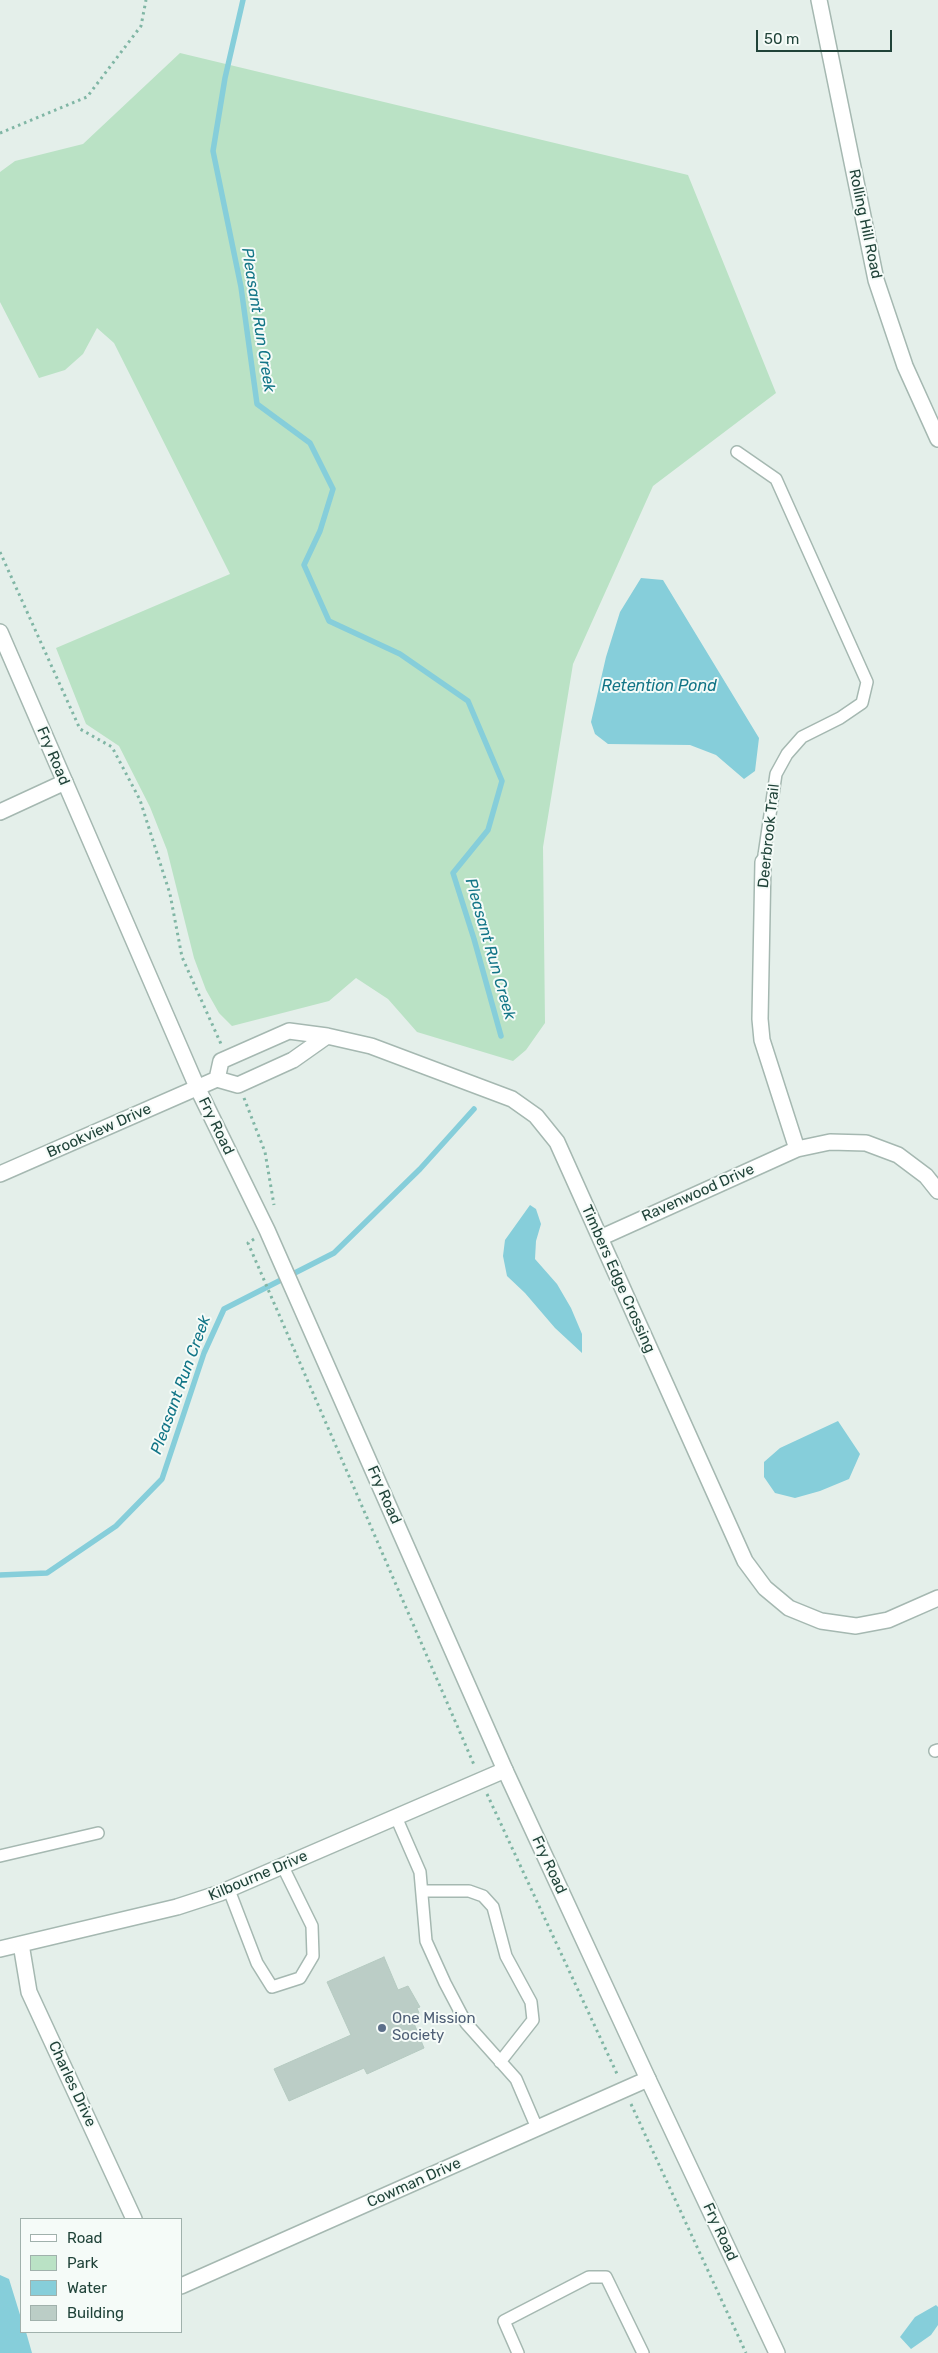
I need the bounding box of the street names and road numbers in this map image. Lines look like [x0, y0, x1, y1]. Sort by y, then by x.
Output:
street label: Rolling Hill Road [845, 167, 885, 281]
street label: Fry Road [33, 724, 73, 788]
street label: Deerbrook Trail [755, 783, 783, 889]
street label: Fry Road [194, 1094, 238, 1158]
street label: Brookview Drive [44, 1100, 154, 1162]
street label: Ravenwood Drive [639, 1160, 757, 1226]
street label: Timbers Edge Crossing [577, 1202, 659, 1356]
street label: Fry Road [363, 1463, 405, 1527]
street label: Fry Road [528, 1833, 570, 1897]
street label: Kilbourne Drive [206, 1847, 310, 1905]
street label: Charles Drive [44, 2038, 100, 2130]
street label: Cowman Drive [364, 2154, 464, 2212]
street label: Fry Road [699, 2200, 741, 2264]

